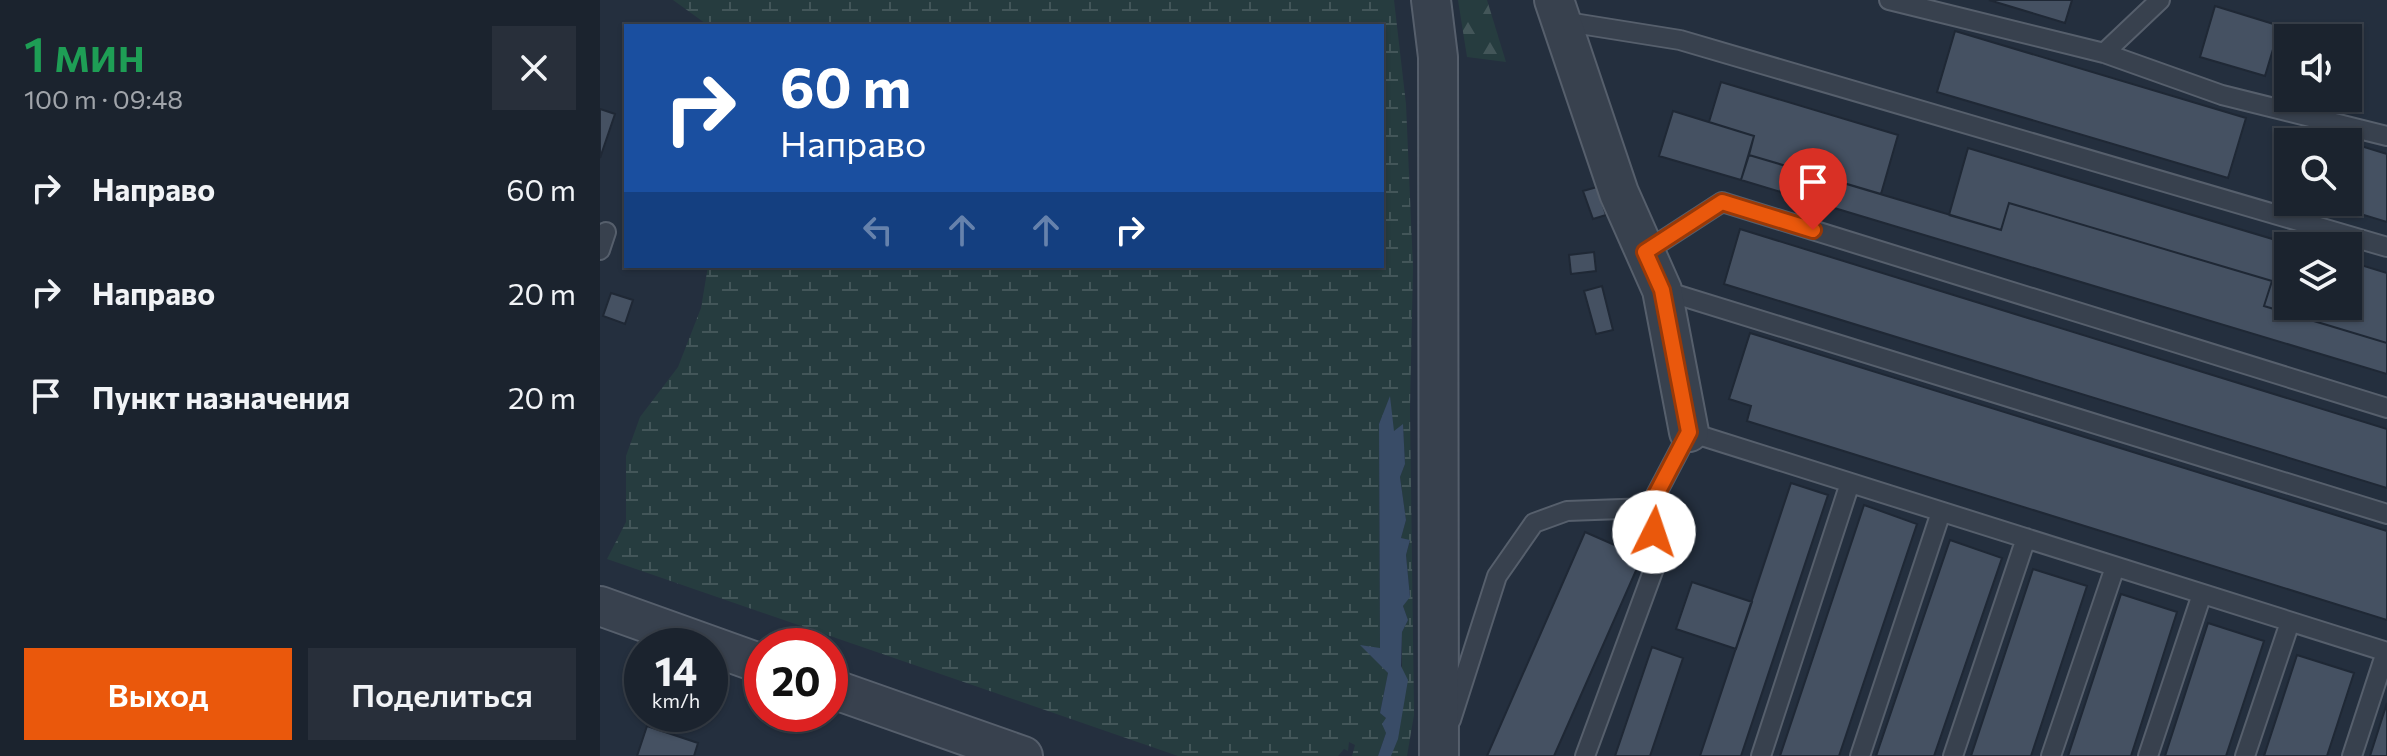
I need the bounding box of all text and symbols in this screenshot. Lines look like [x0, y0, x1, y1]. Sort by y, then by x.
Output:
text: 1 мин [24, 23, 145, 82]
map controls [2274, 24, 2362, 320]
button: sound [2274, 24, 2362, 112]
button: close [492, 26, 576, 110]
text: 60 m [780, 51, 911, 120]
icon: right [648, 56, 752, 160]
text: 100 m · 09:48 [24, 83, 183, 114]
text: Направо [780, 120, 926, 164]
button: search [2274, 128, 2362, 216]
pin [1779, 148, 1847, 230]
icon: arrive [1791, 160, 1835, 204]
icon: right [24, 166, 68, 210]
text: Направо [92, 170, 215, 207]
text: 60 m [506, 170, 576, 207]
icon: left [856, 208, 900, 252]
icon: ahead [940, 208, 984, 252]
icon: ahead [1024, 208, 1068, 252]
icon: right [1108, 208, 1152, 252]
button: layers [2274, 232, 2362, 320]
icon: right [24, 270, 68, 314]
text: Направо [92, 274, 215, 311]
text: 20 m [508, 274, 576, 311]
icon: arrive [24, 374, 68, 418]
text: Пункт назначения [92, 378, 350, 415]
text: 20 m [508, 378, 576, 415]
position arrow [1612, 490, 1696, 574]
speed limit sign: 20 [744, 628, 848, 732]
text: 14 [655, 645, 697, 694]
button: Выход [24, 648, 292, 740]
button: Поделиться [308, 648, 576, 740]
text: km/h [652, 688, 700, 712]

